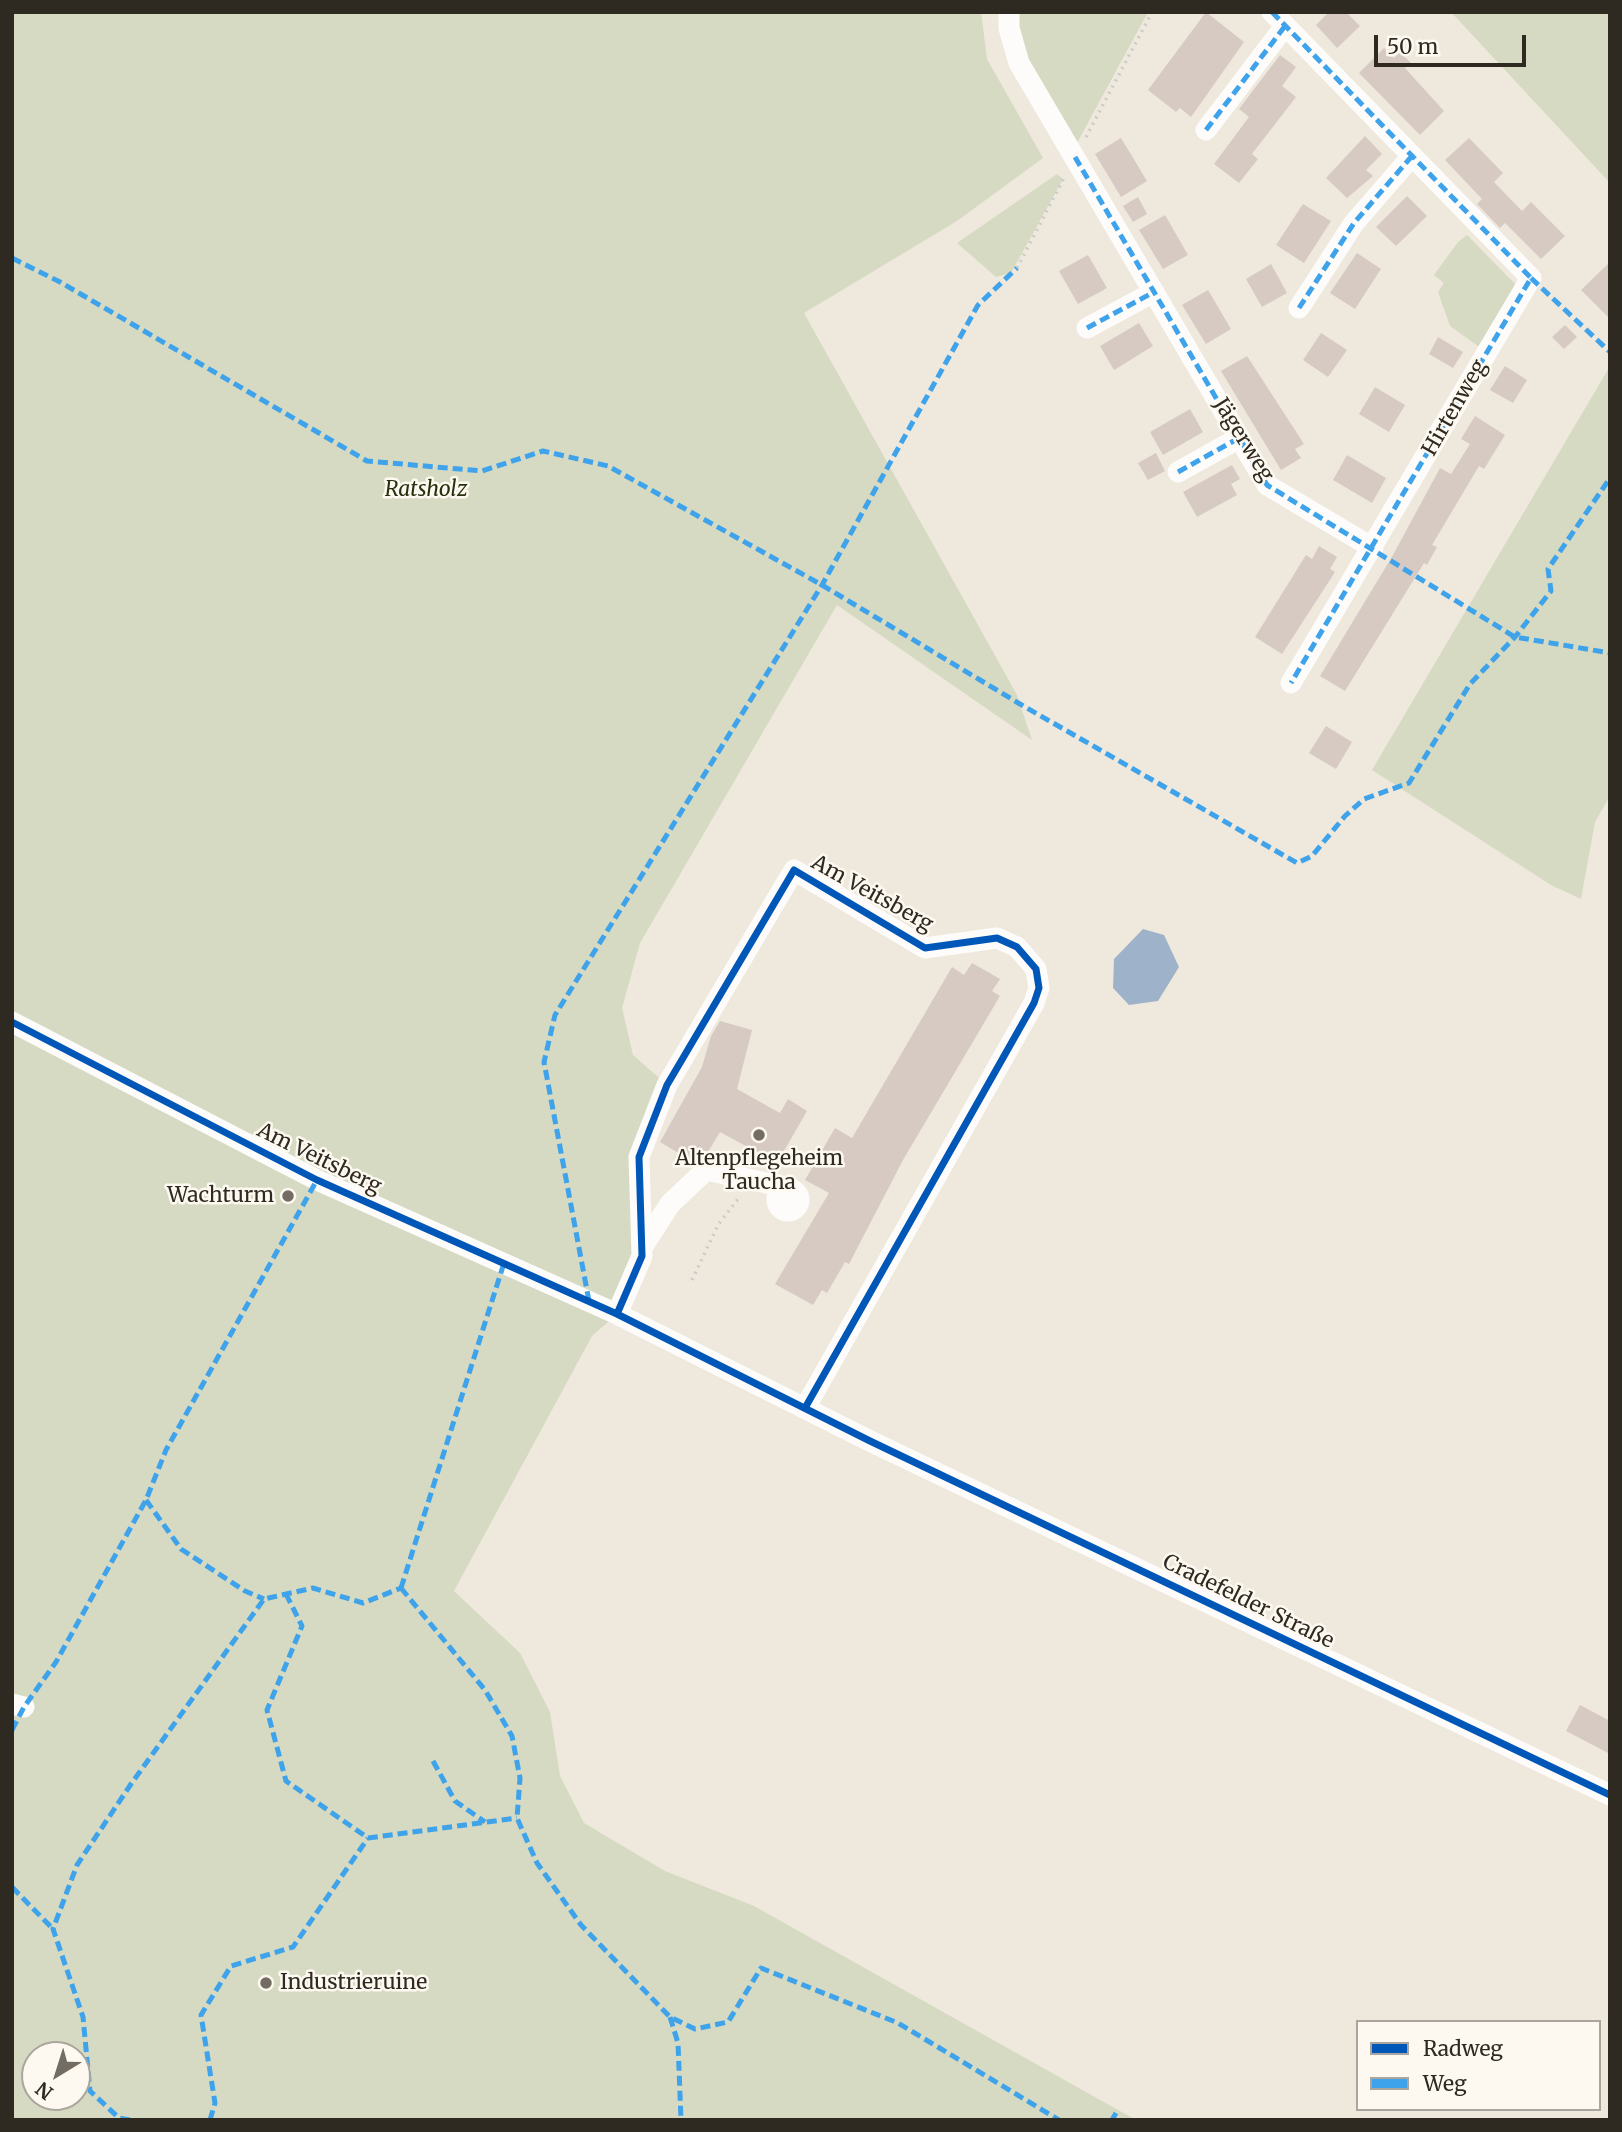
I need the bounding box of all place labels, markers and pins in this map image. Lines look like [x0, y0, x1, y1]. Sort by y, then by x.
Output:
marker: Altenpflegeheim Taucha [751, 1127, 767, 1143]
place label: Altenpflegeheim Taucha [675, 1146, 843, 1196]
place label: Wachturm [167, 1183, 274, 1209]
marker: Wachturm [280, 1188, 296, 1204]
place label: Industrieruine [280, 1970, 427, 1996]
marker: Industrieruine [258, 1975, 274, 1991]

